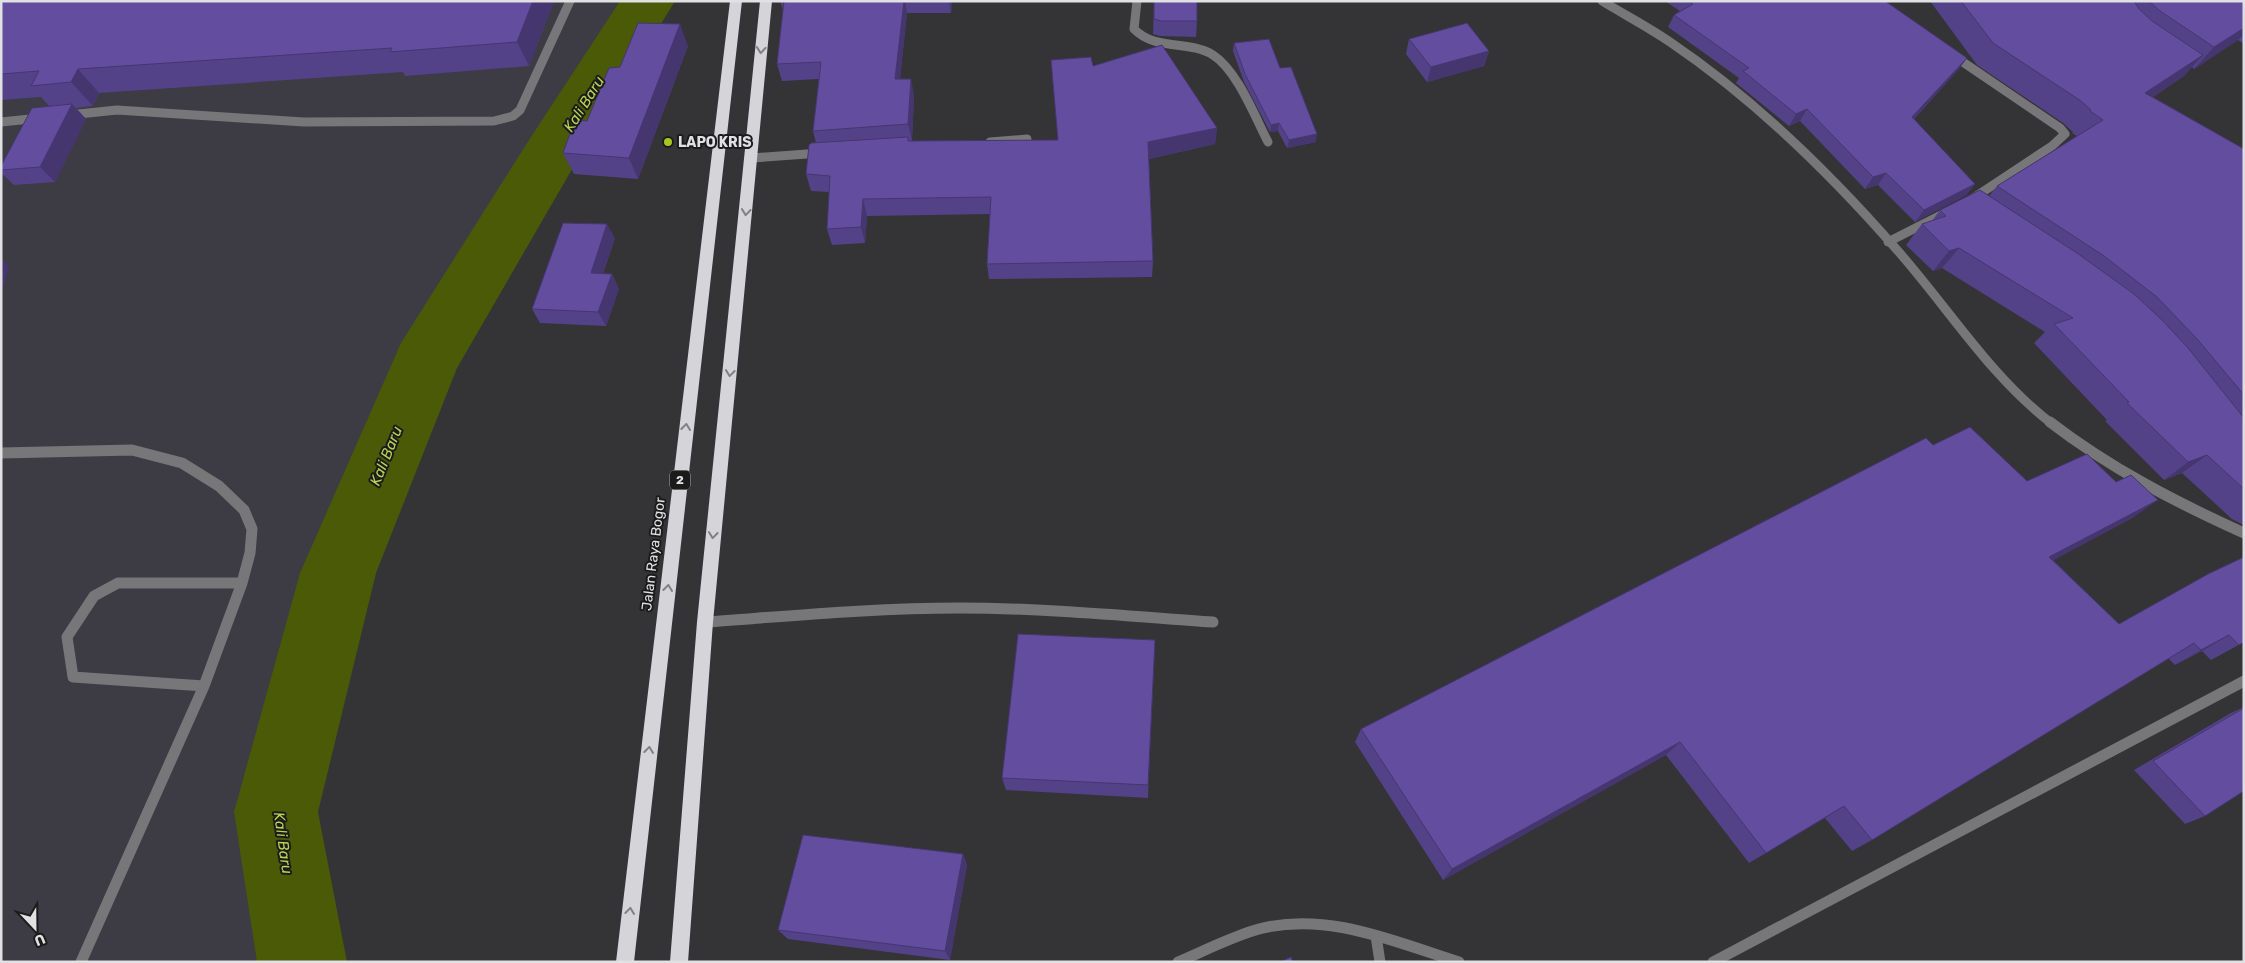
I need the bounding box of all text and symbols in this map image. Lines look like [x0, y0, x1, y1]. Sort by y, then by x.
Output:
one-way arrow [756, 46, 767, 54]
water label: Kali Baru [560, 73, 608, 135]
place label: LAPO KRIS [678, 134, 752, 151]
marker: LAPO KRIS [662, 136, 674, 148]
one-way arrow [741, 208, 752, 216]
one-way arrow [725, 370, 736, 378]
one-way arrow [680, 423, 691, 431]
water label: Kali Baru [366, 424, 406, 488]
road number: 2 [670, 470, 690, 490]
street label: Jalan Raya Bogor [638, 496, 669, 612]
one-way arrow [708, 531, 719, 539]
one-way arrow [662, 584, 673, 592]
one-way arrow [643, 745, 654, 753]
water label: Kali Baru [270, 811, 296, 875]
north arrow [10, 903, 60, 953]
one-way arrow [624, 907, 635, 915]
text: U [32, 930, 48, 949]

